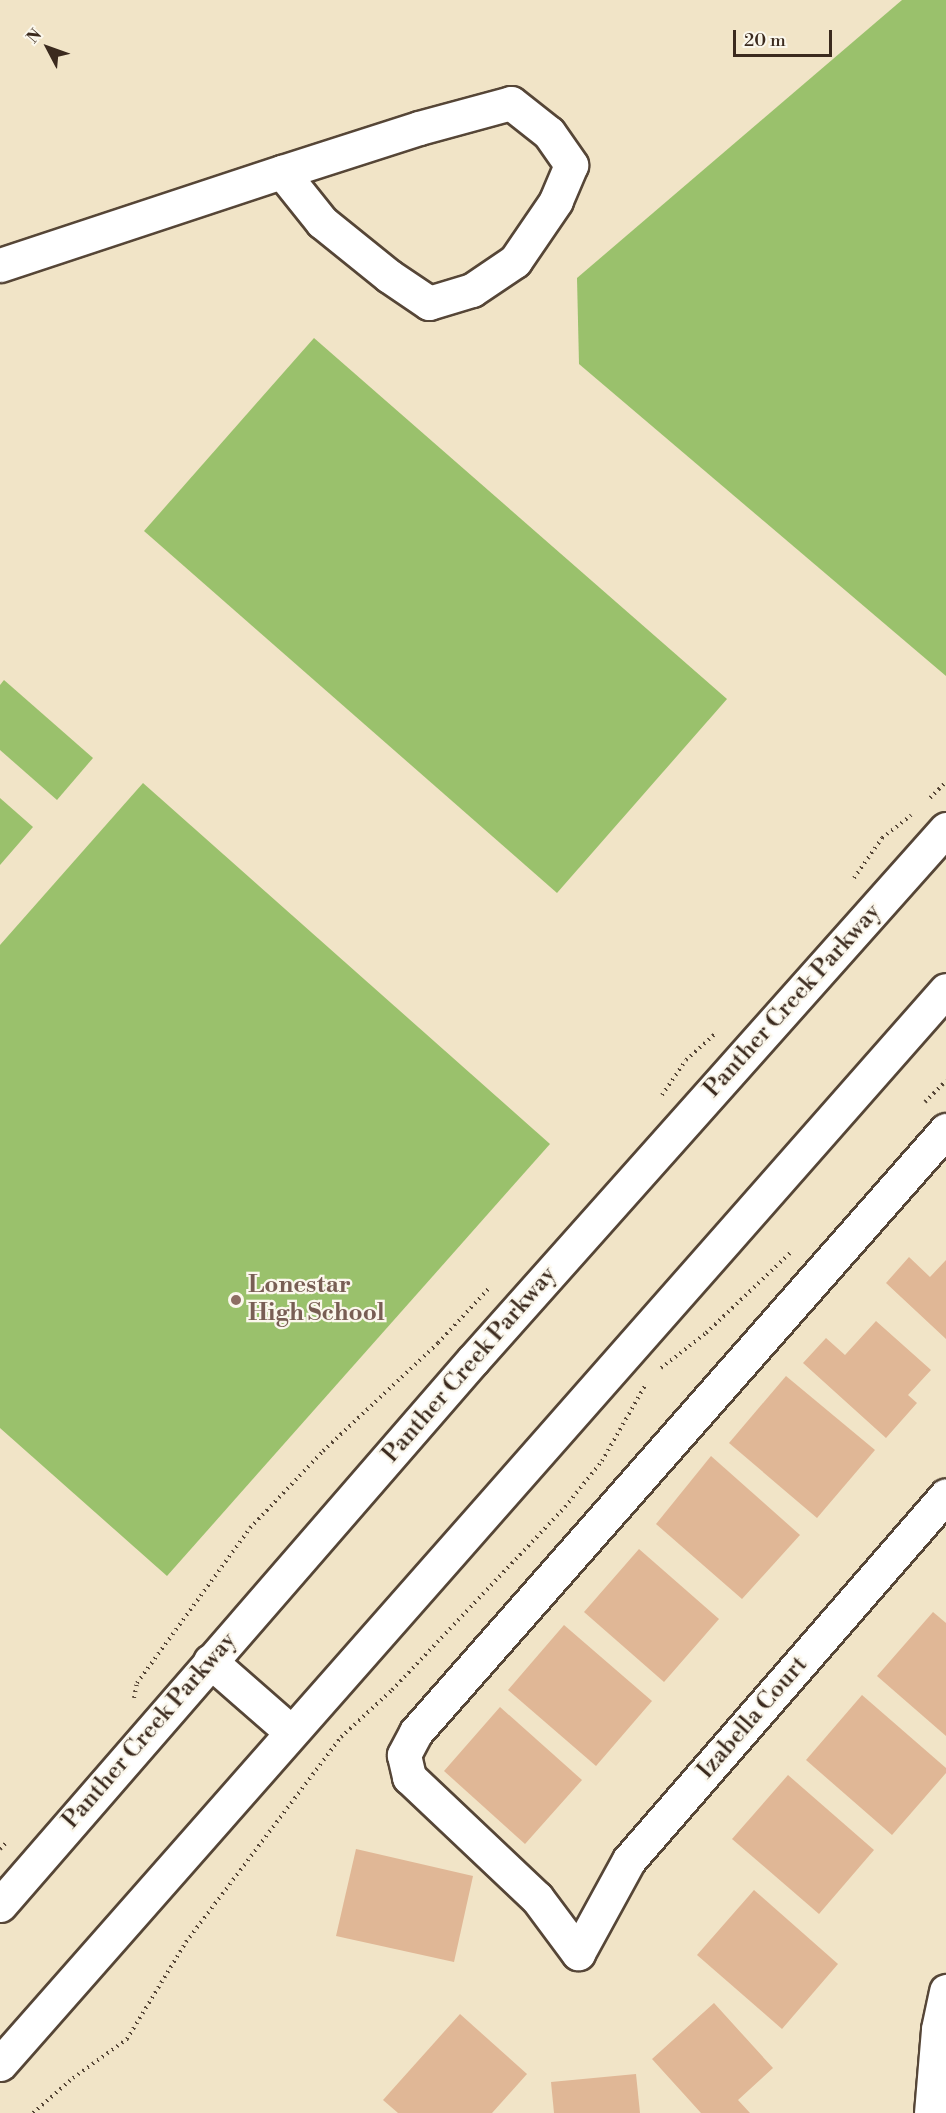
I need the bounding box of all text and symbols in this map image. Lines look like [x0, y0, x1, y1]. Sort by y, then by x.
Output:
north arrow [18, 18, 78, 78]
scale bar [736, 18, 835, 56]
text: N [23, 25, 46, 48]
text: 20 m [744, 29, 786, 52]
street label: Panther Creek Parkway [698, 898, 888, 1104]
street label: Panther Creek Parkway [377, 1261, 563, 1469]
place label: Lonestar High School [248, 1272, 385, 1328]
marker: Lonestar High School [229, 1293, 243, 1307]
street label: Panther Creek Parkway [57, 1627, 243, 1835]
street label: Izabella Court [692, 1651, 814, 1785]

